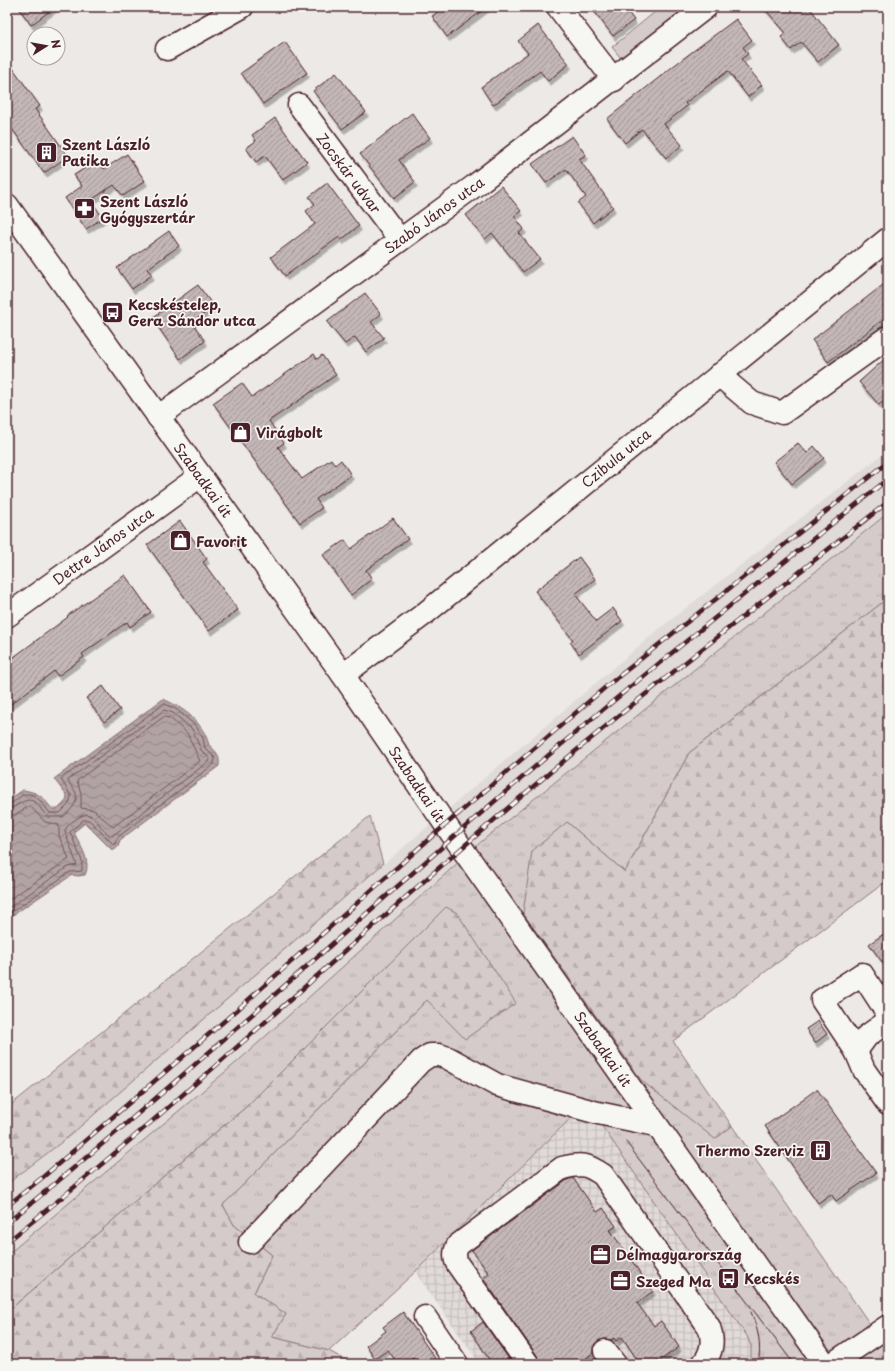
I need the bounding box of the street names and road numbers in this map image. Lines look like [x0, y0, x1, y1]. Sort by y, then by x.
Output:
street label: Zocskár udvar [312, 128, 387, 218]
street label: Szabó János utca [380, 171, 489, 258]
street label: Czibula utca [577, 423, 655, 493]
street label: Szabadkai út [169, 438, 238, 522]
street label: Dettre János utca [48, 502, 158, 590]
street label: Szabadkai út [384, 742, 451, 827]
street label: Szabadkai út [569, 1007, 637, 1091]

